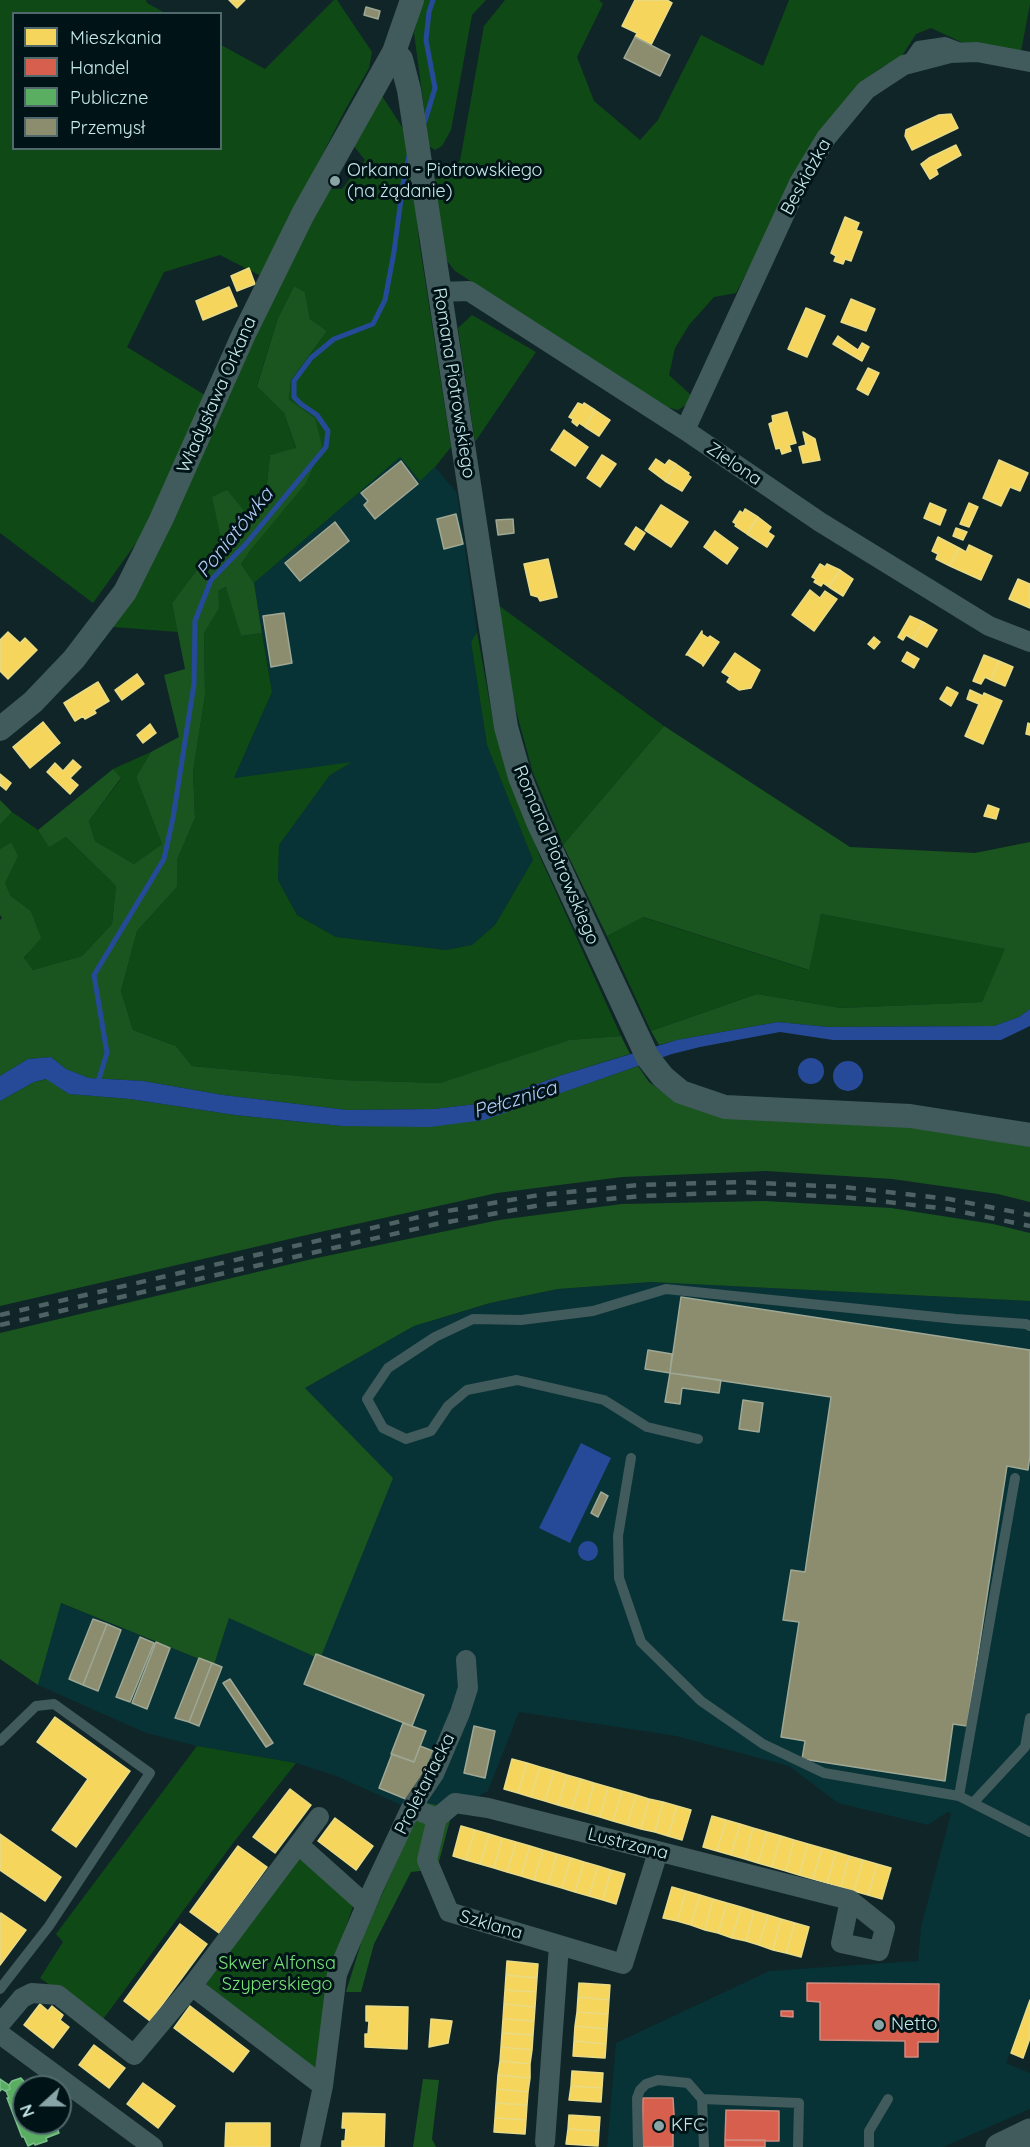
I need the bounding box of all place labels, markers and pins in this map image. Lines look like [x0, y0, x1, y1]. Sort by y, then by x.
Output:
place label: Orkana - Piotrowskiego (na żądanie) [347, 160, 542, 202]
marker: Orkana - Piotrowskiego (na żądanie) [328, 174, 342, 188]
place label: Netto [891, 2014, 937, 2036]
marker: Netto [872, 2018, 886, 2032]
place label: KFC [671, 2115, 705, 2137]
marker: KFC [652, 2119, 666, 2133]

